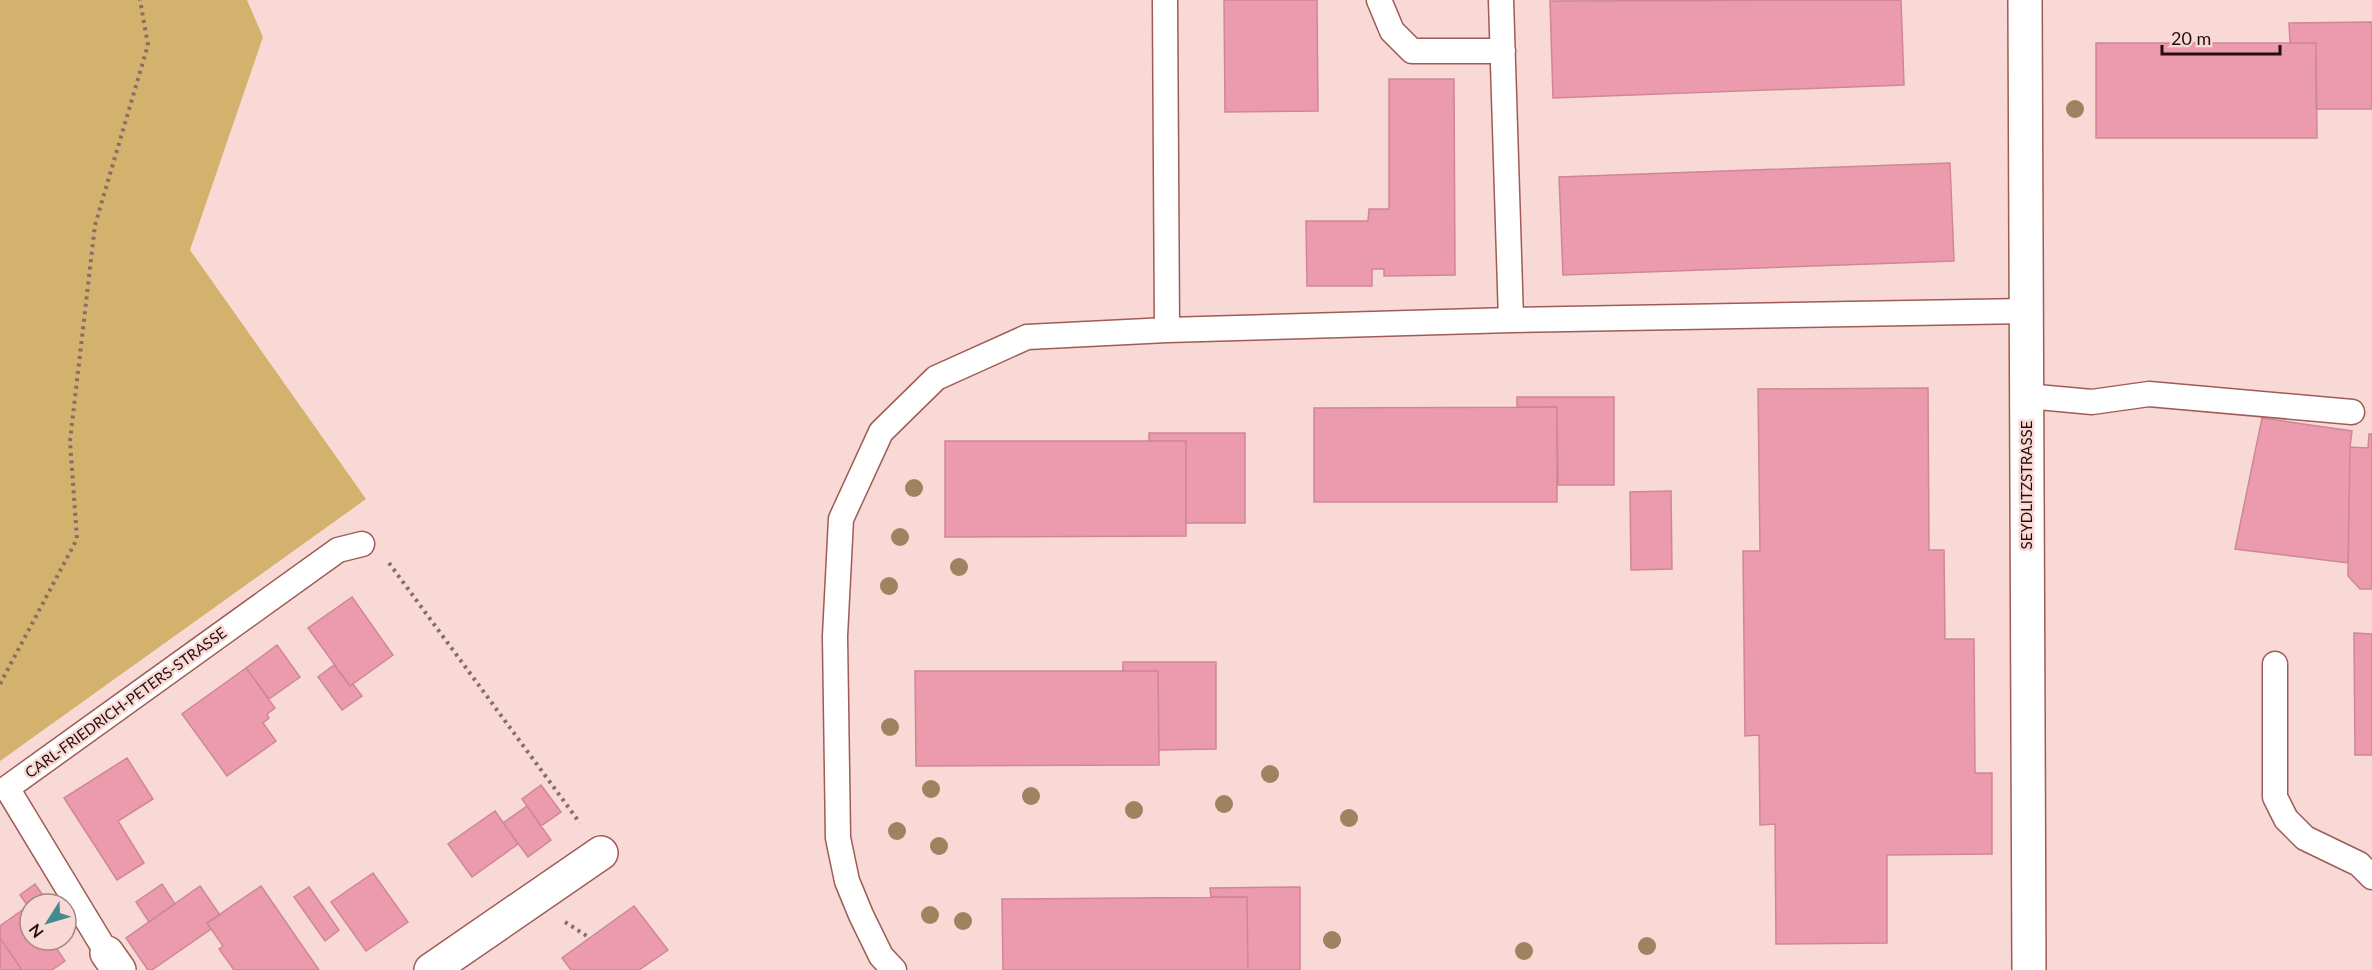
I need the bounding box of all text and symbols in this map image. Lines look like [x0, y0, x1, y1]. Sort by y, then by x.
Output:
scale bar [2162, 18, 2280, 56]
text: 20 m [2171, 27, 2211, 49]
street label: SEYDLITZSTRASSE [2017, 421, 2035, 549]
street label: CARL-FRIEDRICH-PETERS-STRASSE [21, 623, 230, 781]
north arrow [18, 892, 78, 952]
text: N [24, 921, 47, 942]

